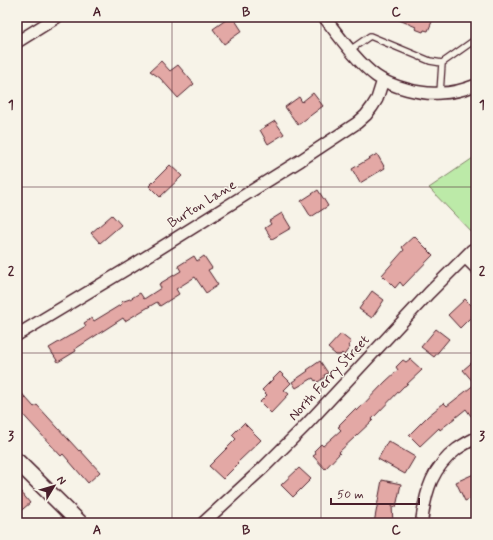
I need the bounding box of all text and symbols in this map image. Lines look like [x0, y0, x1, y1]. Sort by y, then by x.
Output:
text: A [93, 4, 101, 21]
text: B [242, 4, 251, 21]
text: C [391, 4, 401, 21]
text: 1 [8, 97, 14, 114]
text: 1 [479, 97, 485, 114]
street label: Burton Lane [164, 176, 240, 232]
text: 2 [8, 263, 15, 280]
text: 2 [479, 263, 486, 280]
street label: North Ferry Street [285, 331, 373, 425]
text: 3 [8, 428, 14, 445]
text: 3 [479, 428, 485, 445]
north arrow [34, 466, 74, 506]
text: N [53, 473, 69, 488]
scale bar [331, 480, 419, 506]
text: 50 m [337, 487, 364, 503]
text: A [93, 522, 101, 539]
text: B [242, 522, 251, 539]
text: C [391, 522, 401, 539]

